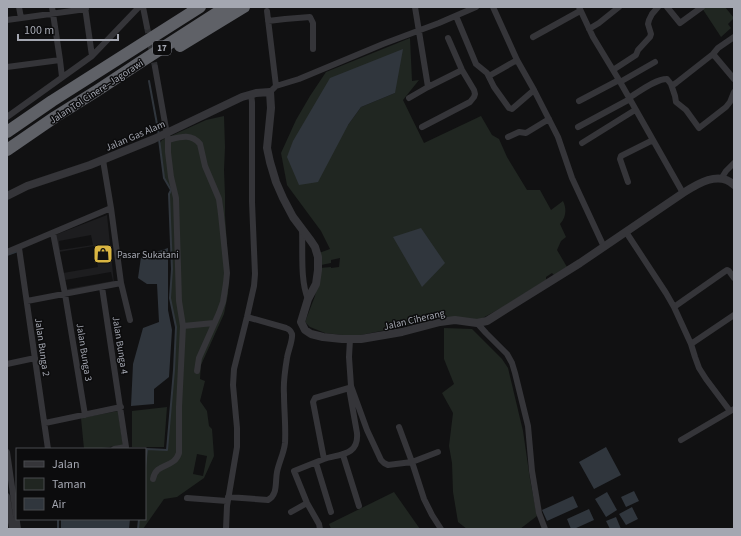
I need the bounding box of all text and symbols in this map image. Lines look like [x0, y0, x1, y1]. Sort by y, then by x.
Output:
scale bar [18, 16, 118, 42]
text: 100 m [24, 22, 54, 39]
road number: 17 [153, 41, 171, 55]
street label: Jalan Tol Cinere–Jagorawi [47, 56, 146, 127]
street label: Jalan Gas Alam [103, 117, 167, 155]
shop icon: Pasar Sukatani [92, 243, 114, 265]
place label: Pasar Sukatani [117, 248, 179, 262]
street label: Jalan Ciherang [382, 306, 446, 334]
street label: Jalan Bunga 4 [109, 315, 132, 375]
street label: Jalan Bunga 2 [31, 317, 53, 377]
street label: Jalan Bunga 3 [73, 322, 96, 382]
legend [16, 448, 146, 520]
text: Jalan [52, 456, 79, 473]
text: Taman [52, 476, 86, 493]
text: Air [52, 496, 66, 513]

